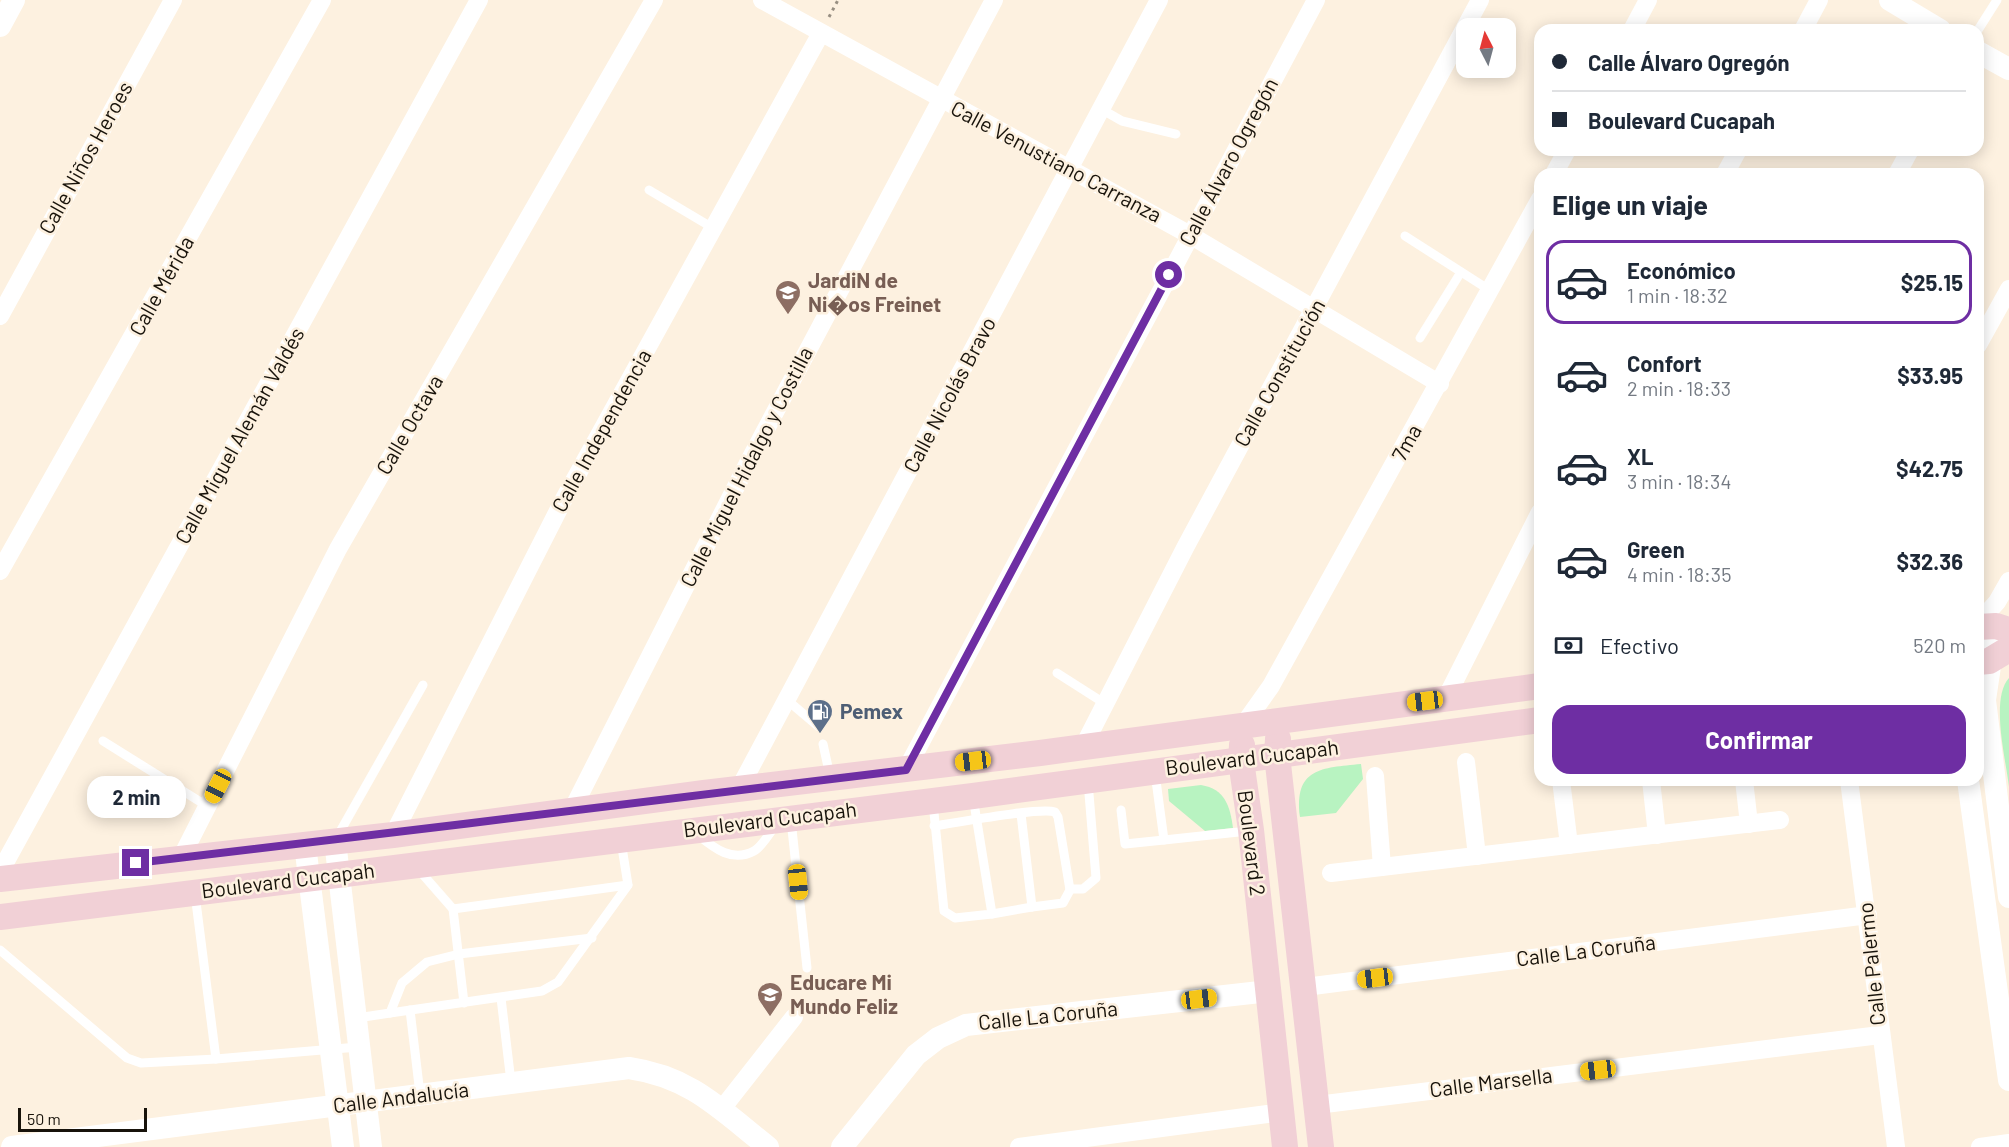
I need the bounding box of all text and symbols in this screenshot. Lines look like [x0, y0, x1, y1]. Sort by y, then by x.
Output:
north arrow [1456, 18, 1516, 78]
map controls [1456, 18, 1516, 78]
text: Calle Álvaro Ogregón [1588, 49, 1790, 75]
street label: Calle Álvaro Ogregón [1173, 73, 1282, 249]
street label: Calle Niños Heroes [33, 77, 137, 238]
street label: Calle Venustiano Carranza [947, 95, 1166, 227]
text: Boulevard Cucapah [1588, 107, 1775, 133]
text: Elige un viaje [1552, 188, 1708, 220]
street label: Calle Mérida [123, 231, 198, 339]
icon: car [1555, 255, 1609, 309]
text: Económico [1627, 257, 1736, 283]
route start [1155, 261, 1182, 288]
place label: JardiN de Ni�os Freinet [808, 267, 941, 316]
text: $25.15 [1901, 269, 1963, 295]
school or university icon: JardiN de Ni�os Freinet [773, 278, 803, 316]
text: 1 min · 18:32 [1627, 283, 1728, 307]
street label: Calle Constitución [1228, 294, 1330, 450]
street label: Calle Nicolás Bravo [897, 312, 1000, 476]
street label: Calle Miguel Alemán Valdés [169, 323, 309, 548]
street label: Calle Miguel Hidalgo y Costilla [674, 342, 817, 590]
street label: Calle Independencia [546, 344, 656, 516]
icon: car [1555, 348, 1609, 402]
text: Confort [1627, 350, 1702, 376]
text: $33.95 [1897, 362, 1963, 388]
street label: Calle Octava [370, 370, 447, 479]
text: 2 min · 18:33 [1627, 376, 1731, 400]
street label: 7ma [1386, 420, 1426, 465]
icon: car [1555, 441, 1609, 495]
text: XL [1627, 443, 1653, 469]
text: $42.75 [1896, 455, 1963, 481]
text: 3 min · 18:34 [1627, 469, 1731, 493]
icon: car [1555, 534, 1609, 588]
text: Green [1627, 536, 1685, 562]
text: $32.36 [1897, 548, 1963, 574]
text: 4 min · 18:35 [1627, 562, 1731, 586]
icon: cash [1552, 629, 1585, 662]
text: Efectivo [1600, 632, 1679, 658]
text: 520 m [1913, 633, 1966, 657]
car [1406, 690, 1444, 712]
fuel station icon: Pemex [805, 697, 835, 735]
place label: Pemex [840, 698, 903, 723]
button: Confirmar [1552, 705, 1966, 774]
street label: Boulevard Cucapah [1164, 733, 1340, 780]
car [954, 750, 992, 772]
car [202, 766, 234, 806]
callout: 2 min [86, 776, 186, 818]
text: 2 min [113, 785, 160, 809]
street label: Boulevard 2 [1234, 788, 1271, 897]
street label: Boulevard Cucapah [682, 795, 858, 842]
route end [122, 849, 149, 876]
street label: Boulevard Cucapah [200, 856, 376, 903]
car [787, 863, 809, 901]
street label: Calle Palermo [1852, 901, 1889, 1027]
street label: Calle La Coruña [1515, 929, 1657, 970]
car [1356, 967, 1394, 989]
place label: Educare Mi Mundo Feliz [790, 969, 898, 1018]
school or university icon: Educare Mi Mundo Feliz [755, 980, 785, 1018]
car [1180, 988, 1218, 1010]
street label: Calle La Coruña [977, 995, 1119, 1034]
car [1579, 1059, 1617, 1081]
street label: Calle Marsella [1428, 1062, 1554, 1101]
street label: Calle Andalucía [331, 1076, 470, 1117]
scale bar [18, 1105, 147, 1132]
text: 50 m [27, 1109, 61, 1128]

